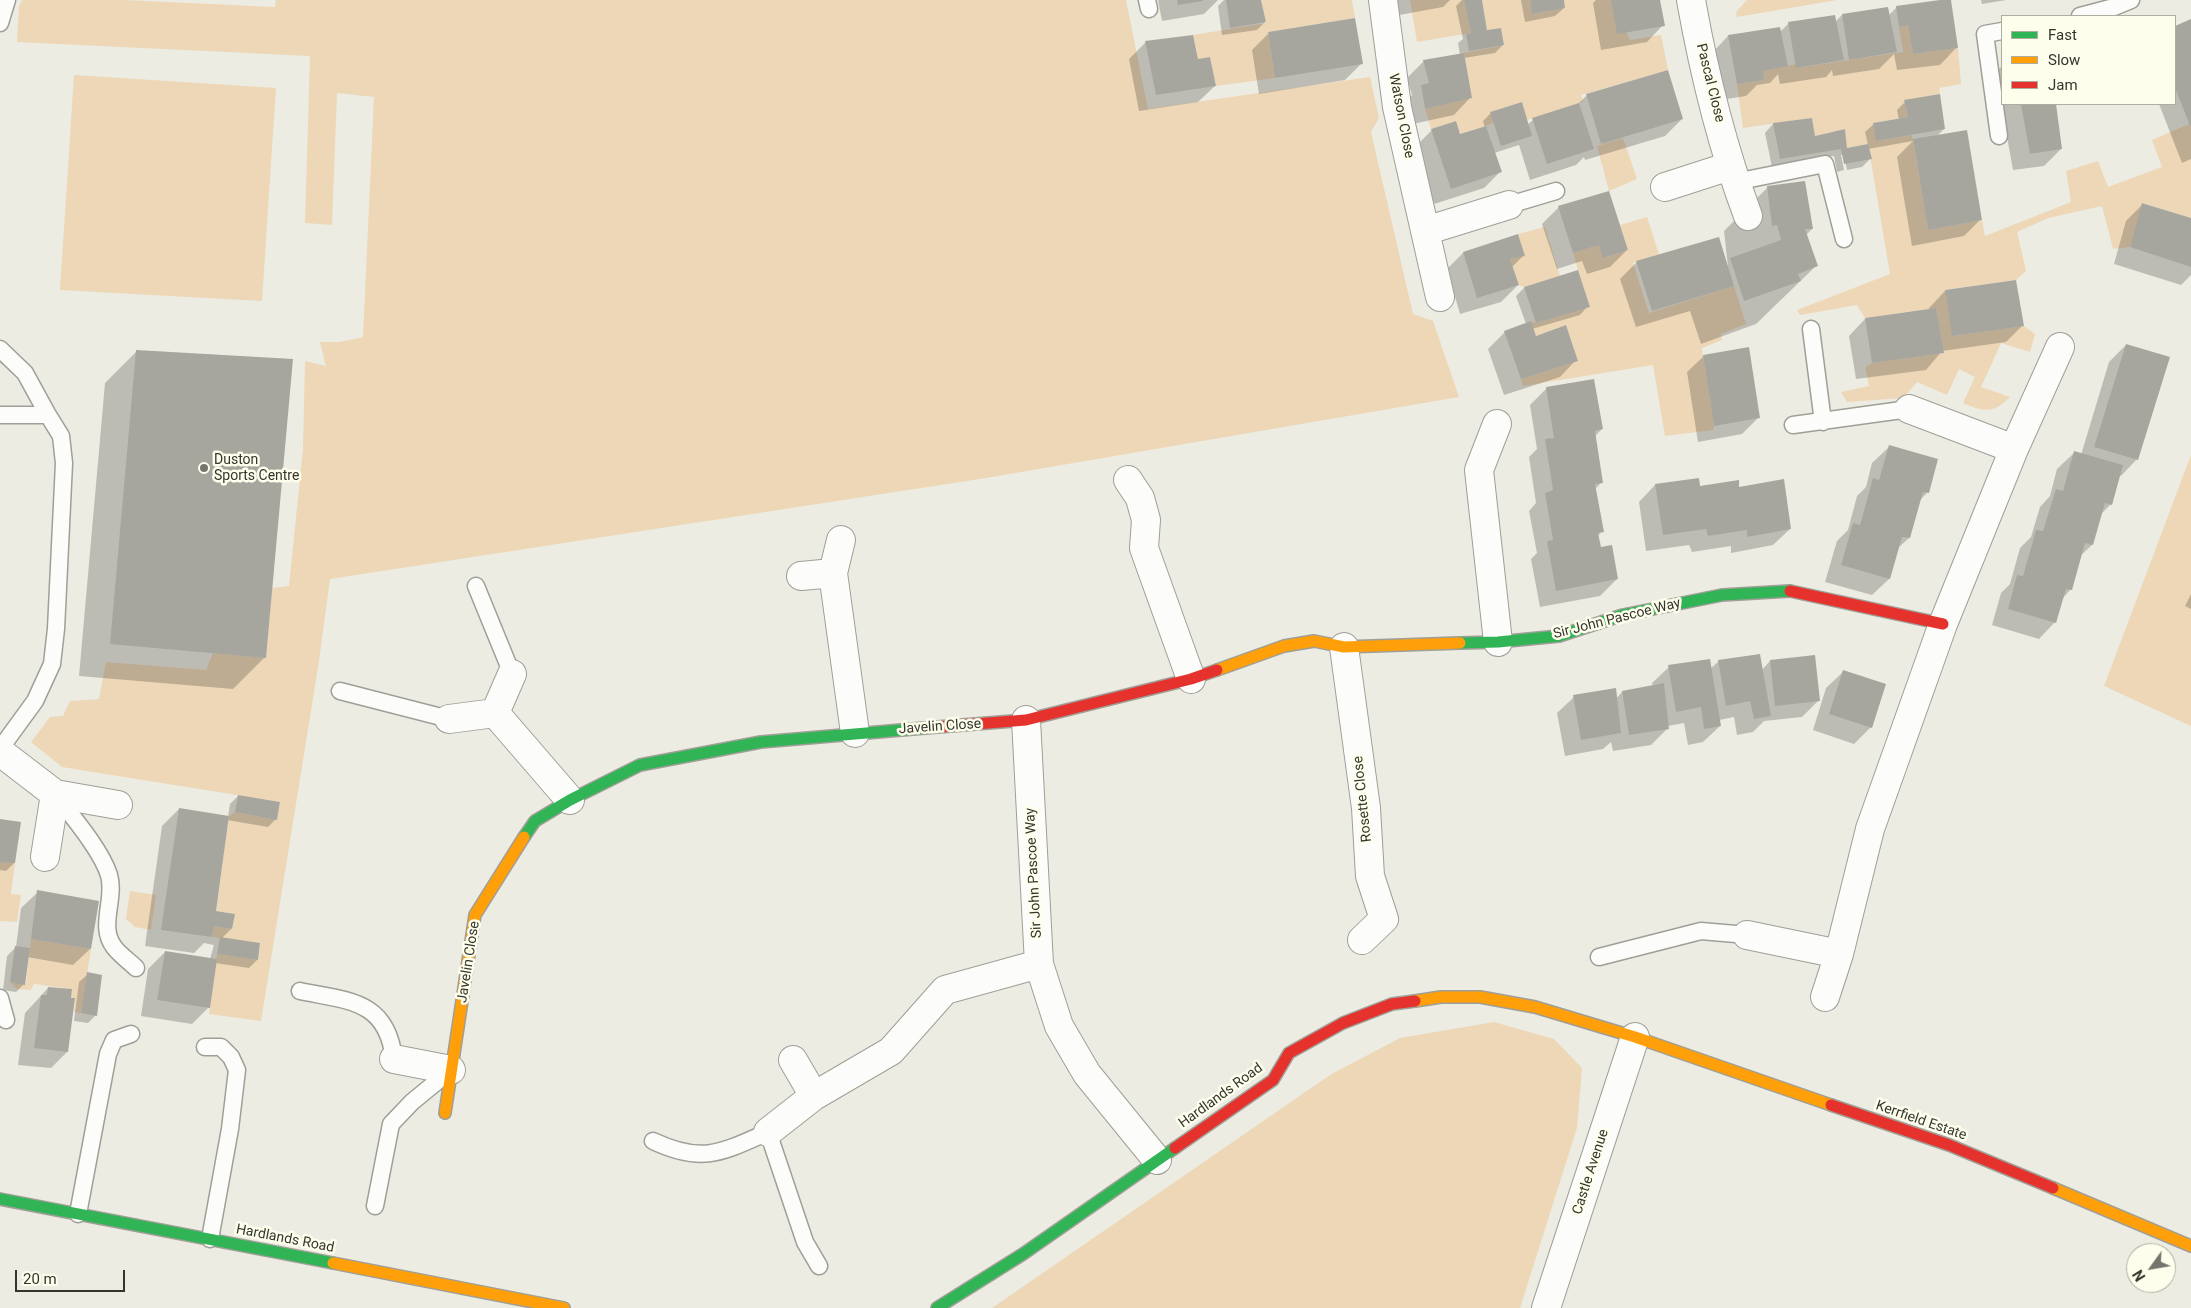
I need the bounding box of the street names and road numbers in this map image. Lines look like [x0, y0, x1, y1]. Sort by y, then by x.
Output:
street label: Pascal Close [1692, 42, 1728, 124]
street label: Watson Close [1385, 72, 1417, 160]
street label: Sir John Pascoe Way [1552, 595, 1682, 643]
street label: Javelin Close [898, 716, 982, 738]
street label: Rosette Close [1350, 755, 1376, 843]
street label: Sir John Pascoe Way [1022, 807, 1046, 939]
street label: Javelin Close [454, 920, 484, 1004]
street label: Hardlands Road [1176, 1060, 1266, 1132]
street label: Kerrfield Estate [1873, 1098, 1969, 1144]
street label: Castle Avenue [1569, 1127, 1613, 1217]
street label: Hardlands Road [235, 1221, 335, 1257]

